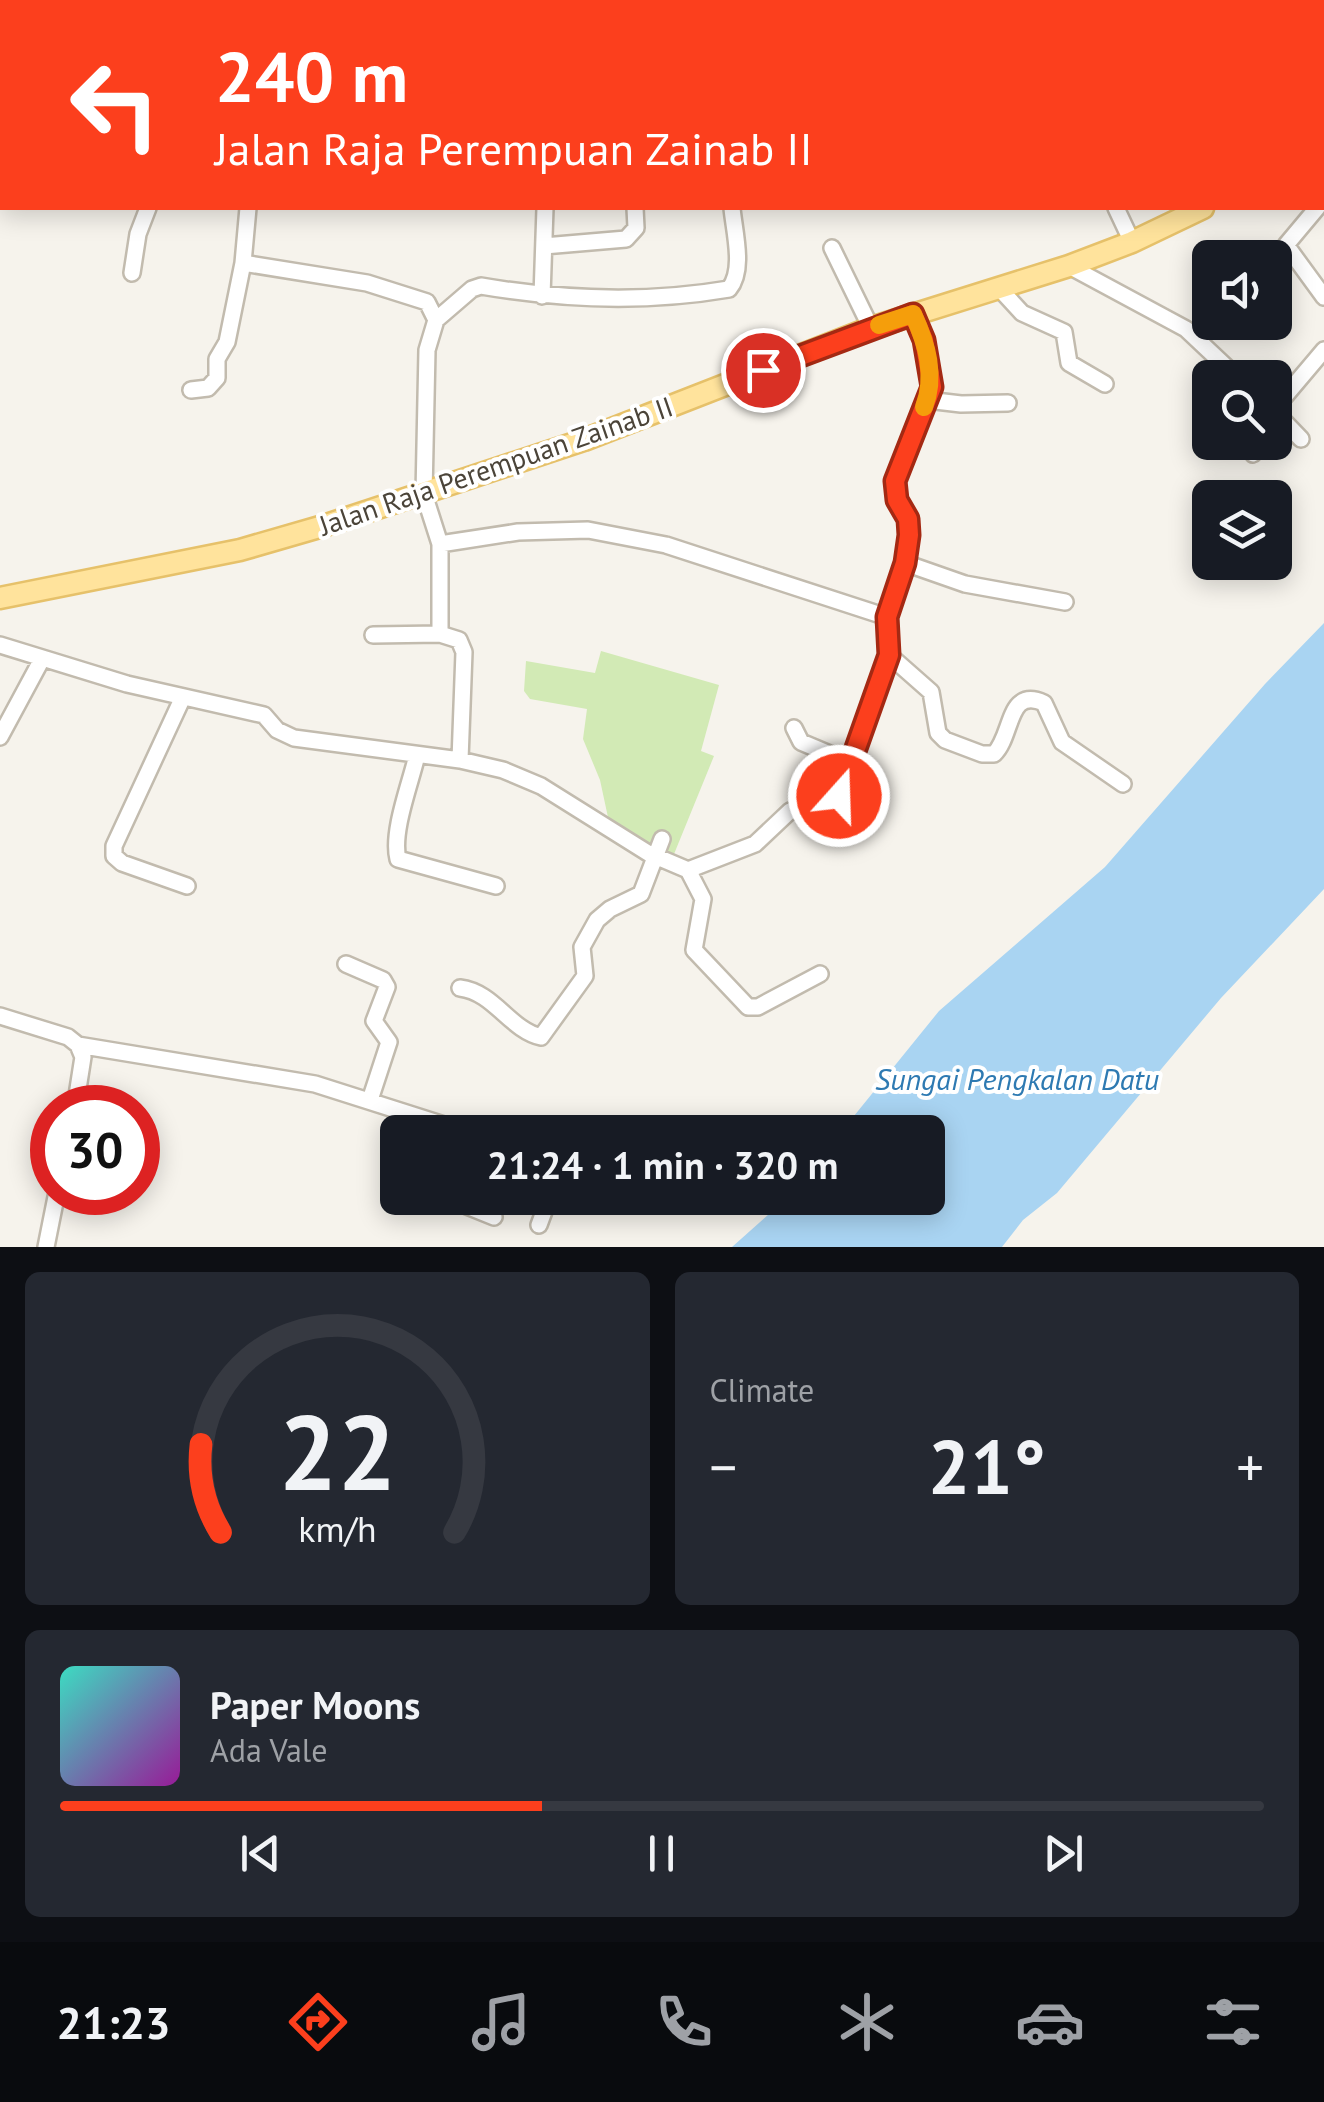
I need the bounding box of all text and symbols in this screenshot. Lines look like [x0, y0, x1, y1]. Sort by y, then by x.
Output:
text: 240 m [215, 31, 408, 121]
icon: left [50, 40, 180, 170]
text: Jalan Raja Perempuan Zainab II [215, 119, 813, 177]
map controls [1192, 240, 1292, 580]
button: sound [1192, 240, 1292, 340]
pin [721, 328, 806, 413]
icon: arrive [736, 343, 791, 398]
button: search [1192, 360, 1292, 460]
street label: Jalan Raja Perempuan Zainab II [313, 388, 678, 544]
button: layers [1192, 480, 1292, 580]
position arrow [787, 744, 891, 848]
water label: Sungai Pengkalan Datu [875, 1059, 1159, 1098]
speed limit sign: 30 [30, 1085, 160, 1215]
text: 21:24 · 1 min · 320 m [487, 1140, 838, 1189]
text: Climate [710, 1369, 814, 1411]
text: 22 [278, 1384, 396, 1519]
text: 21° [928, 1418, 1046, 1515]
text: − [710, 1431, 737, 1502]
text: + [1236, 1431, 1264, 1502]
text: km/h [298, 1506, 376, 1552]
text: Paper Moons [210, 1680, 420, 1729]
text: Ada Vale [210, 1729, 327, 1771]
icon: previous [233, 1826, 288, 1881]
icon: pause [634, 1826, 689, 1881]
icon: next [1036, 1826, 1091, 1881]
icon: directions [283, 1987, 353, 2057]
icon: music [466, 1987, 536, 2057]
icon: phone [649, 1987, 719, 2057]
icon: climate [832, 1987, 902, 2057]
icon: car [1015, 1987, 1085, 2057]
icon: filters [1198, 1987, 1268, 2057]
text: 21:23 [56, 1993, 171, 2051]

